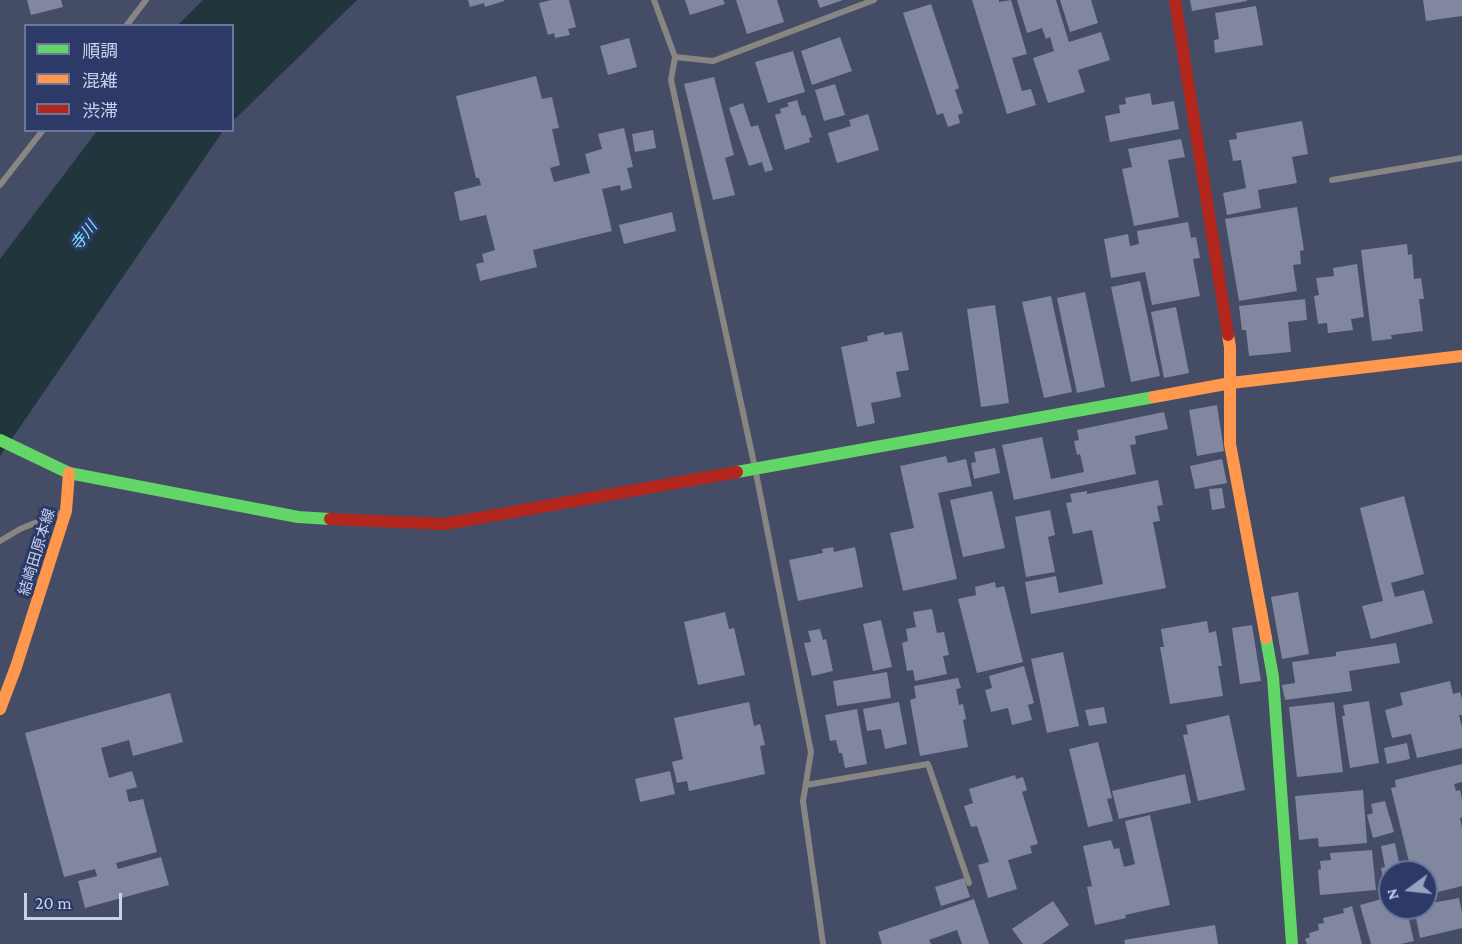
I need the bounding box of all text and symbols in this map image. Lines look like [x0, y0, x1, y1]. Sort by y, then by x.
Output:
legend [24, 24, 234, 132]
text: 順調 [82, 41, 118, 61]
text: 混雑 [82, 71, 118, 91]
text: 渋滞 [82, 101, 118, 121]
water label: 寺川 [67, 217, 101, 255]
street label: 結崎田原本線 [15, 506, 59, 598]
north arrow [1378, 860, 1438, 920]
scale bar [27, 881, 124, 919]
text: N [1382, 887, 1402, 902]
text: 20 m [35, 893, 72, 913]

